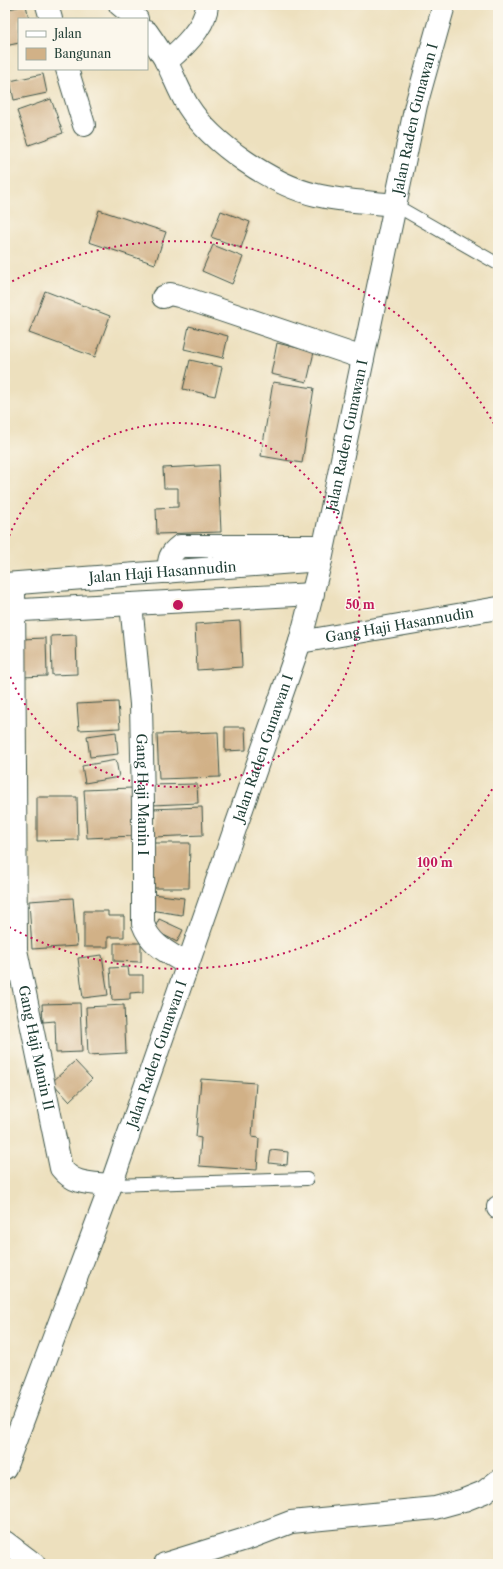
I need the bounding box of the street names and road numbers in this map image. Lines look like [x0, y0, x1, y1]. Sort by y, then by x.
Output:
street label: Jalan Raden Gunawan I [388, 41, 442, 198]
street label: Jalan Raden Gunawan I [322, 358, 372, 515]
street label: Jalan Haji Hasannudin [86, 557, 237, 587]
street label: Gang Haji Hasannudin [324, 603, 475, 646]
street label: Jalan Raden Gunawan I [229, 672, 297, 826]
street label: Gang Haji Manin I [133, 733, 152, 856]
street label: Jalan Raden Gunawan I [122, 978, 191, 1132]
street label: Gang Haji Manin II [15, 984, 58, 1112]

